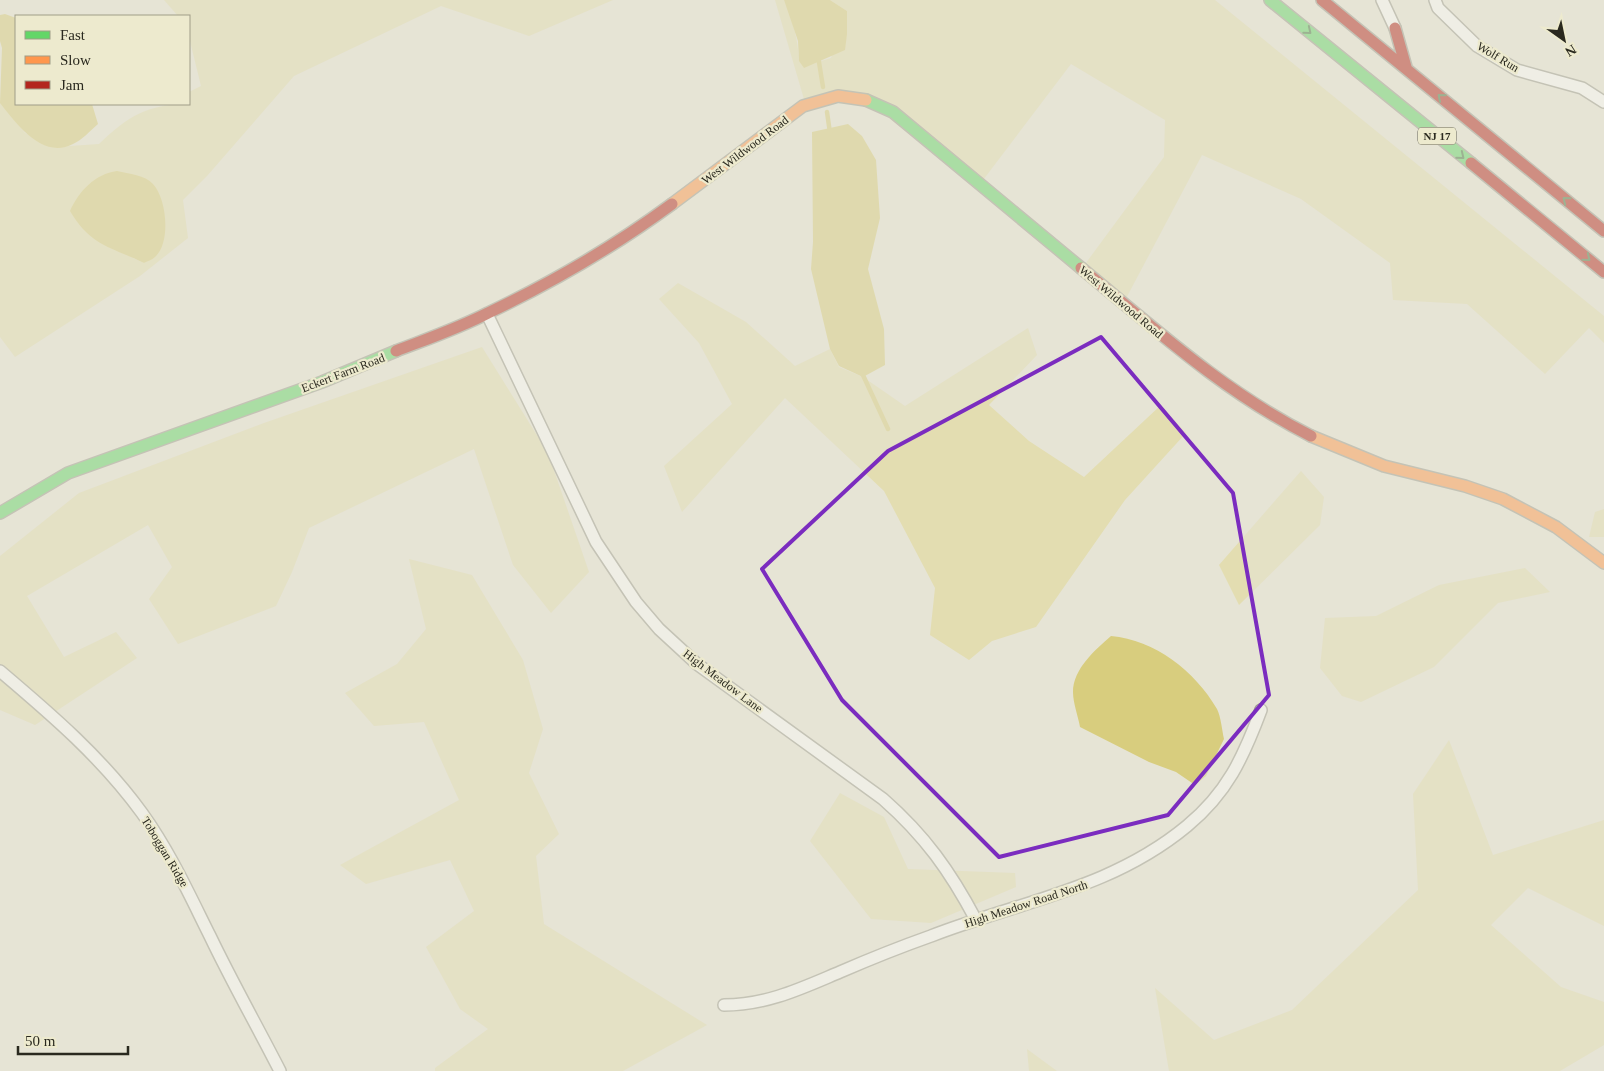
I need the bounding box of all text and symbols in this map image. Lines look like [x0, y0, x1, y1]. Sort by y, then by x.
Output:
legend [15, 15, 190, 105]
north arrow [1539, 15, 1589, 65]
one-way arrow [1302, 25, 1311, 33]
text: Fast [60, 27, 86, 43]
street label: Wolf Run [1474, 39, 1522, 75]
text: N [1562, 41, 1579, 60]
text: Slow [60, 52, 91, 68]
text: Jam [60, 77, 84, 93]
one-way arrow [1437, 93, 1446, 102]
street label: West Wildwood Road [699, 113, 791, 187]
road number: NJ 17 [1418, 128, 1456, 144]
one-way arrow [1455, 150, 1464, 158]
one-way arrow [1563, 197, 1572, 205]
one-way arrow [1581, 253, 1590, 261]
street label: West Wildwood Road [1076, 263, 1166, 341]
street label: Eckert Farm Road [299, 351, 387, 395]
street label: High Meadow Lane [680, 647, 766, 715]
street label: Toboggan Ridge [139, 814, 191, 890]
street label: High Meadow Road North [963, 878, 1089, 930]
scale bar [18, 1024, 128, 1056]
text: 50 m [25, 1033, 56, 1049]

